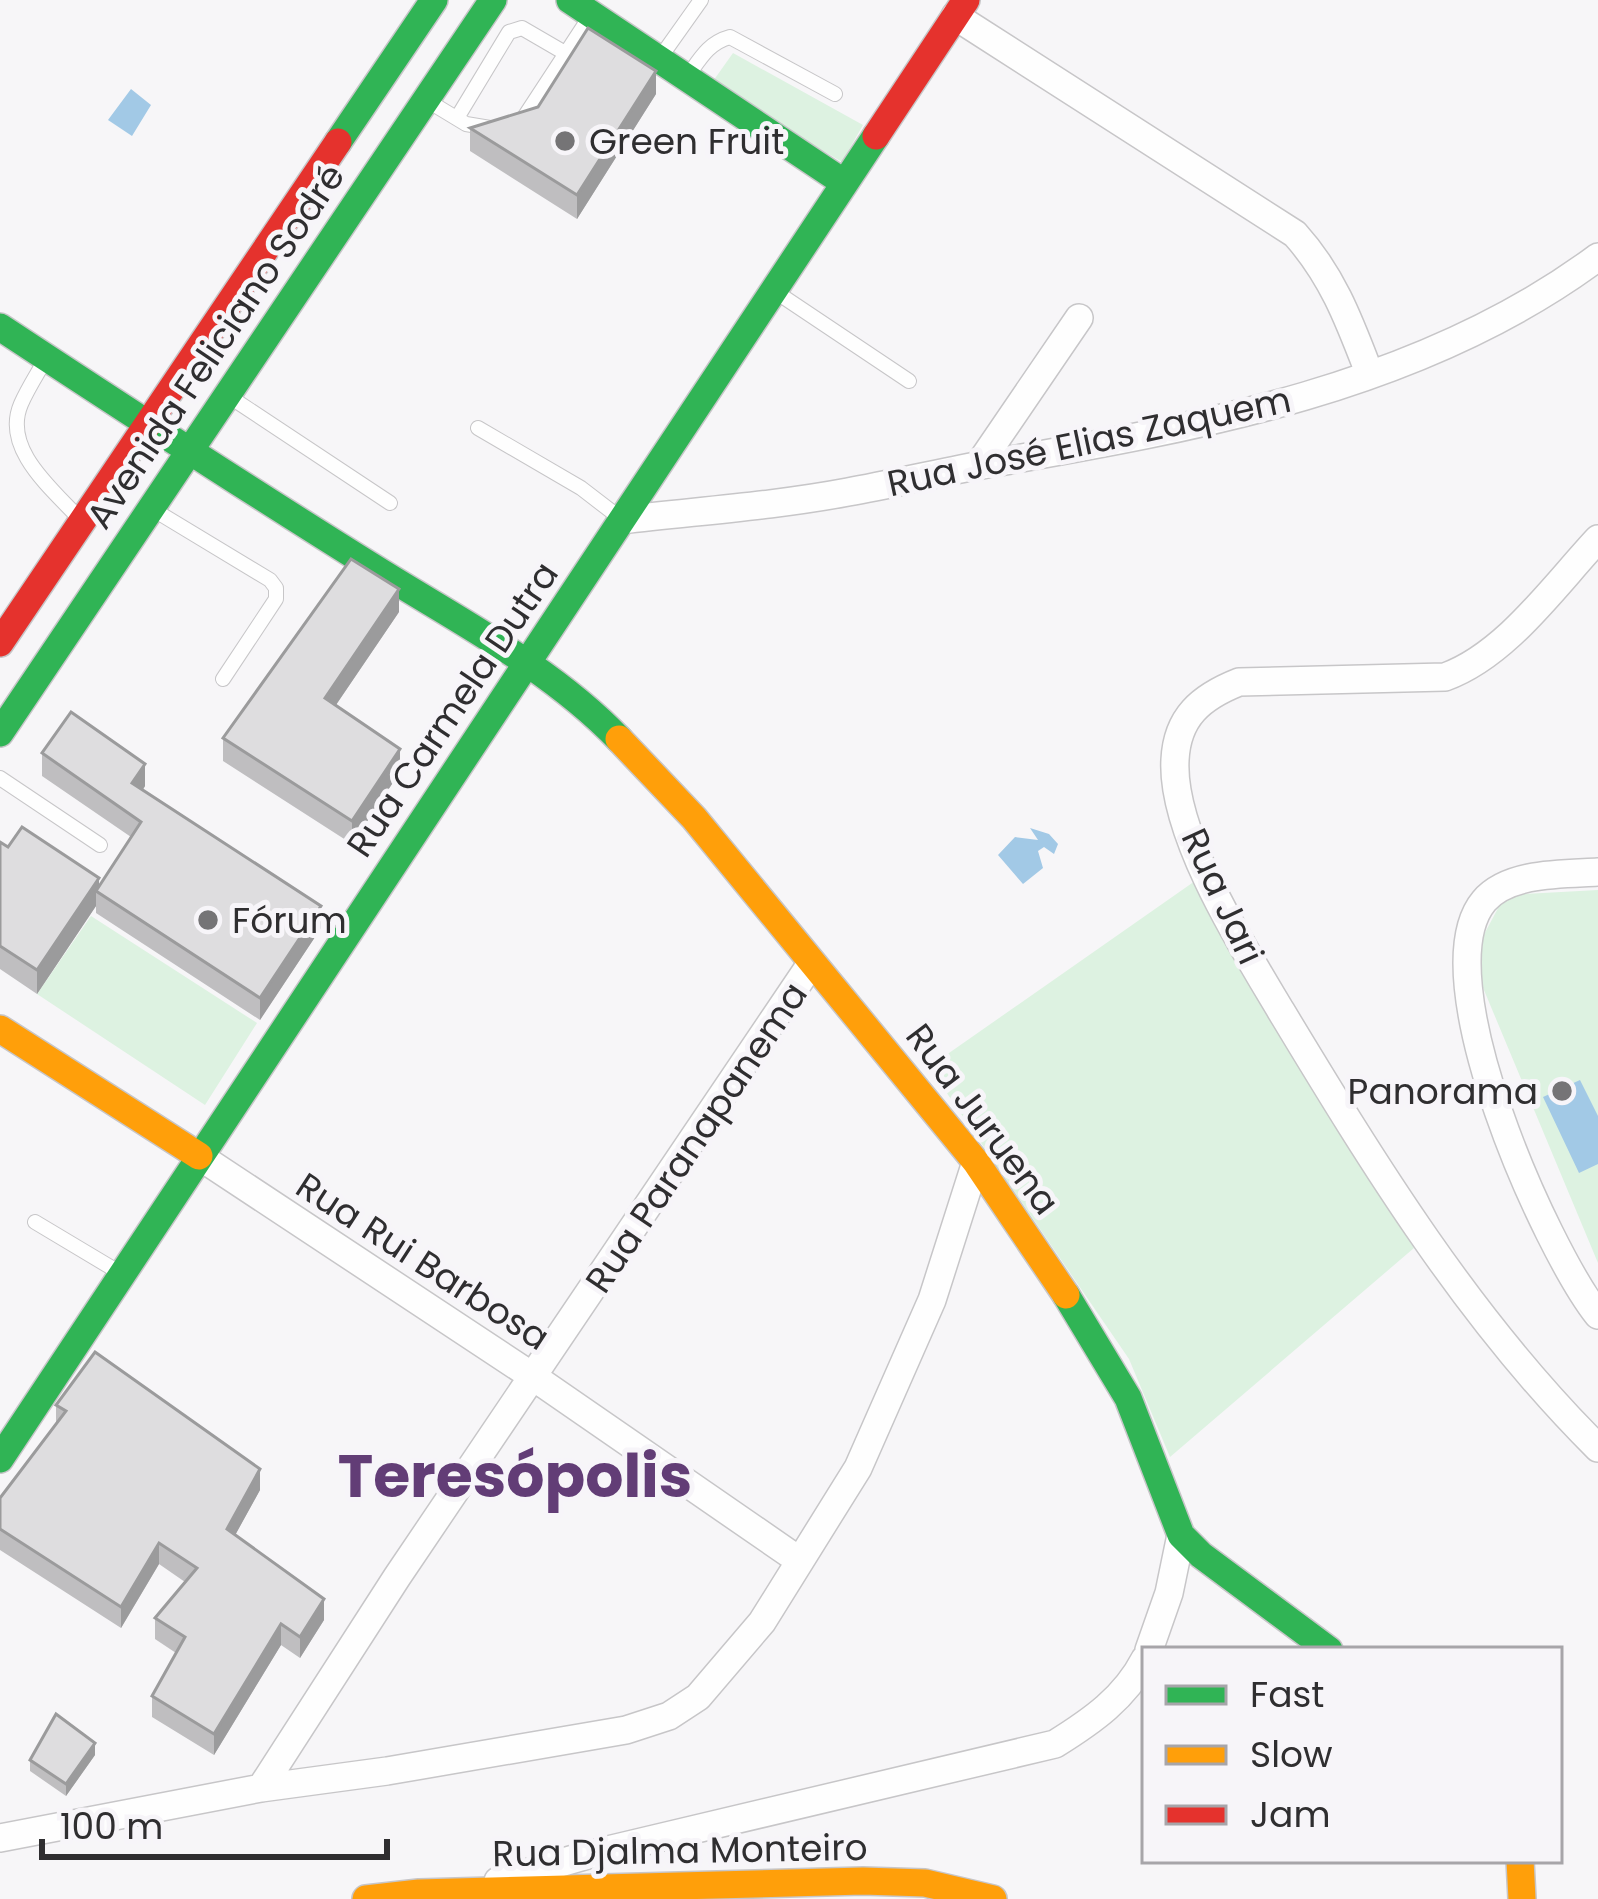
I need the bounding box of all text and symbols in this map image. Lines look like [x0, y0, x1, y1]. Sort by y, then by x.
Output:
place label: Green Fruit [589, 116, 784, 167]
marker: Green Fruit [552, 128, 578, 154]
street label: Avenida Feliciano Sodré [74, 154, 357, 539]
street label: Rua José Elias Zaquem [883, 374, 1296, 509]
street label: Rua Carmela Dutra [335, 552, 570, 867]
street label: Rua Jari [1169, 820, 1276, 973]
place label: Fórum [232, 895, 347, 946]
marker: Fórum [195, 907, 221, 933]
street label: Rua Paranapanema [573, 972, 820, 1303]
street label: Rua Juruena [894, 1013, 1071, 1225]
place label: Panorama [1348, 1066, 1538, 1117]
marker: Panorama [1549, 1078, 1575, 1104]
street label: Rua Rui Barbosa [286, 1160, 559, 1362]
district label: Teresópolis [338, 1434, 692, 1518]
legend [1142, 1647, 1562, 1863]
text: Fast [1250, 1669, 1324, 1720]
text: Slow [1250, 1729, 1333, 1780]
scale bar [42, 1785, 387, 1859]
text: Jam [1250, 1789, 1331, 1840]
text: 100 m [60, 1801, 163, 1852]
street label: Rua Djalma Monteiro [492, 1822, 868, 1879]

